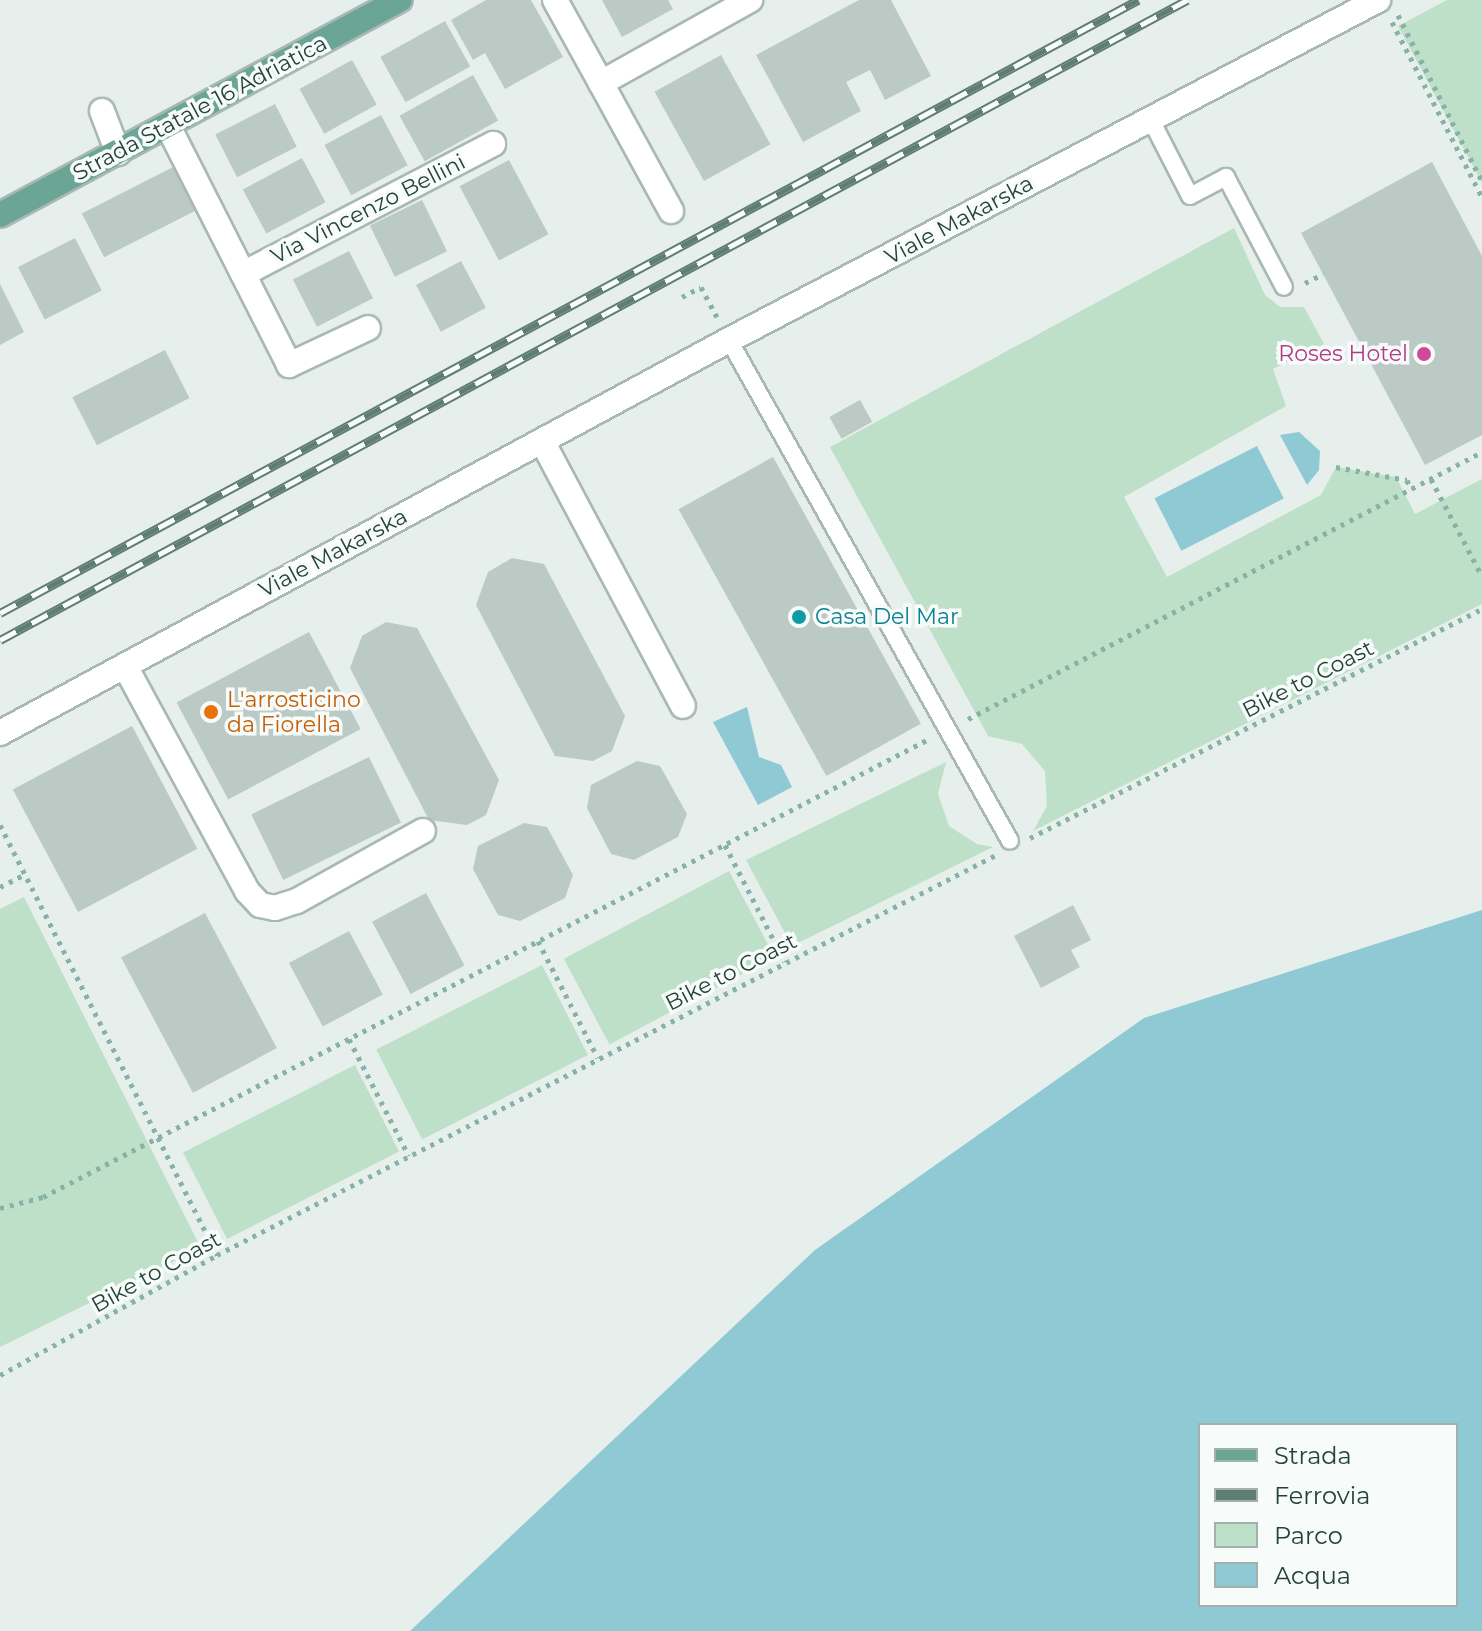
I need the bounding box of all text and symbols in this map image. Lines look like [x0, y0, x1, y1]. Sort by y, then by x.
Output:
street label: Strada Statale 16 Adriatica [68, 30, 332, 186]
street label: Via Vincenzo Bellini [266, 148, 470, 270]
street label: Viale Makarska [880, 170, 1038, 270]
place label: Roses Hotel [1278, 341, 1408, 367]
marker: Roses Hotel [1415, 345, 1433, 363]
street label: Viale Makarska [254, 503, 412, 603]
place label: Casa Del Mar [815, 604, 959, 630]
marker: Casa Del Mar [790, 608, 808, 626]
street label: Bike to Coast [1238, 635, 1378, 723]
place label: L'arrosticino da Fiorella [227, 686, 361, 738]
marker: L'arrosticino da Fiorella [202, 703, 220, 721]
street label: Bike to Coast [661, 928, 801, 1016]
street label: Bike to Coast [87, 1226, 225, 1318]
legend [1198, 1423, 1458, 1607]
text: Strada [1274, 1441, 1352, 1470]
text: Ferrovia [1274, 1481, 1370, 1510]
text: Parco [1274, 1521, 1343, 1550]
text: Acqua [1274, 1561, 1351, 1590]

